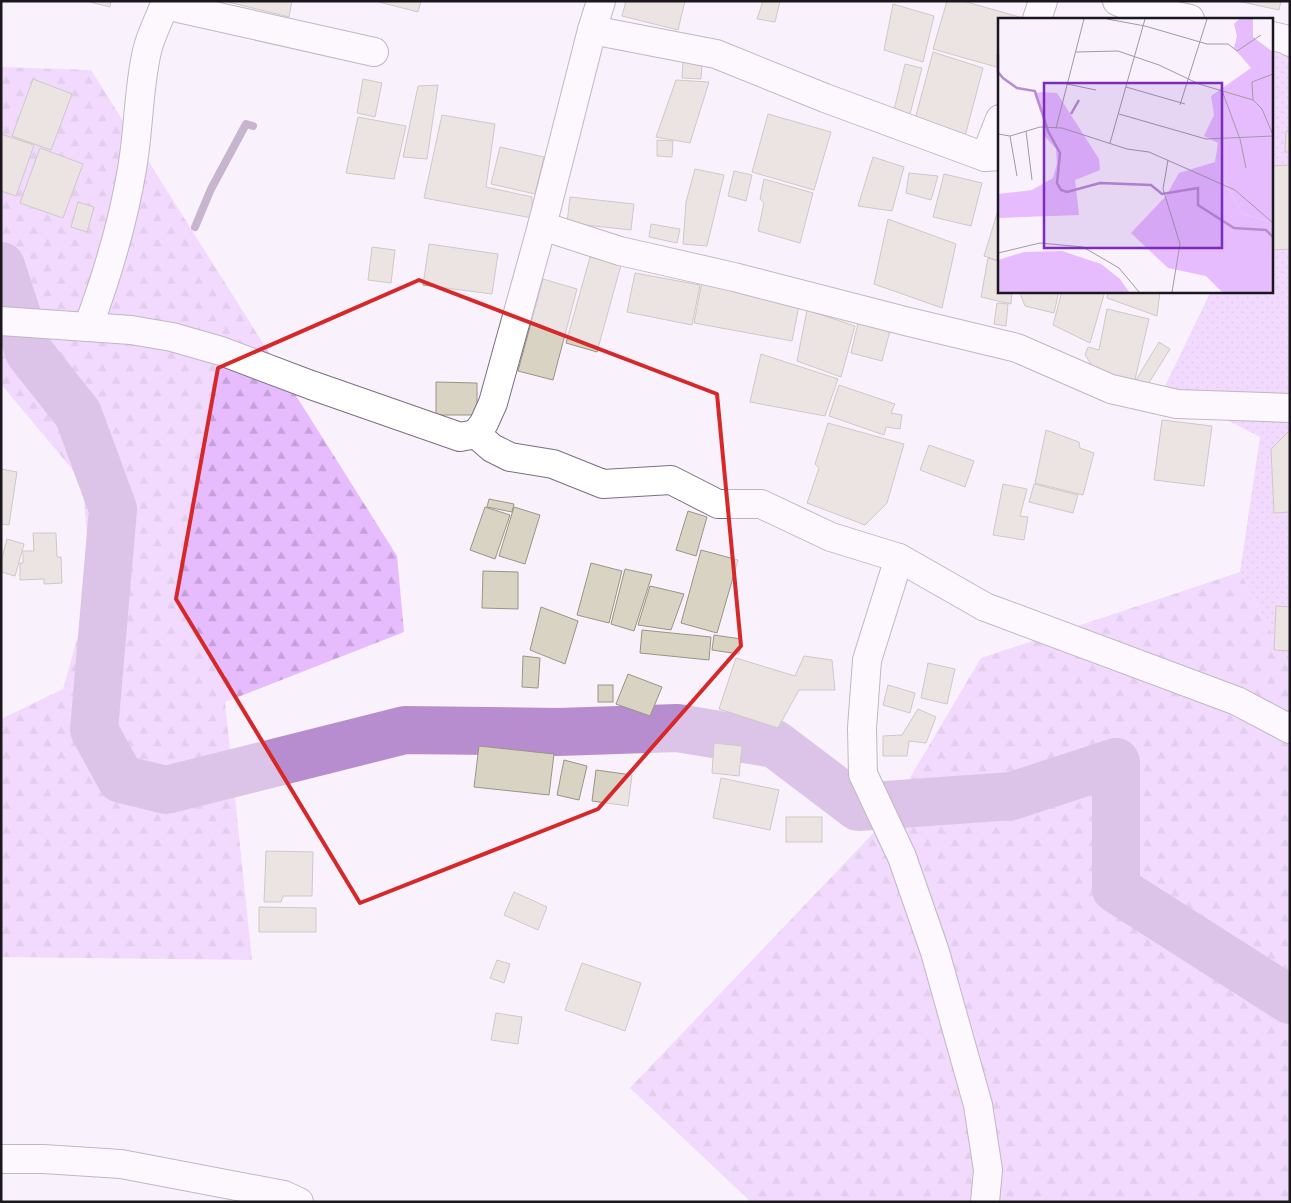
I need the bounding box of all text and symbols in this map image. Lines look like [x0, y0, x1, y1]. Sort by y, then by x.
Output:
inset map [998, 18, 1274, 292]

